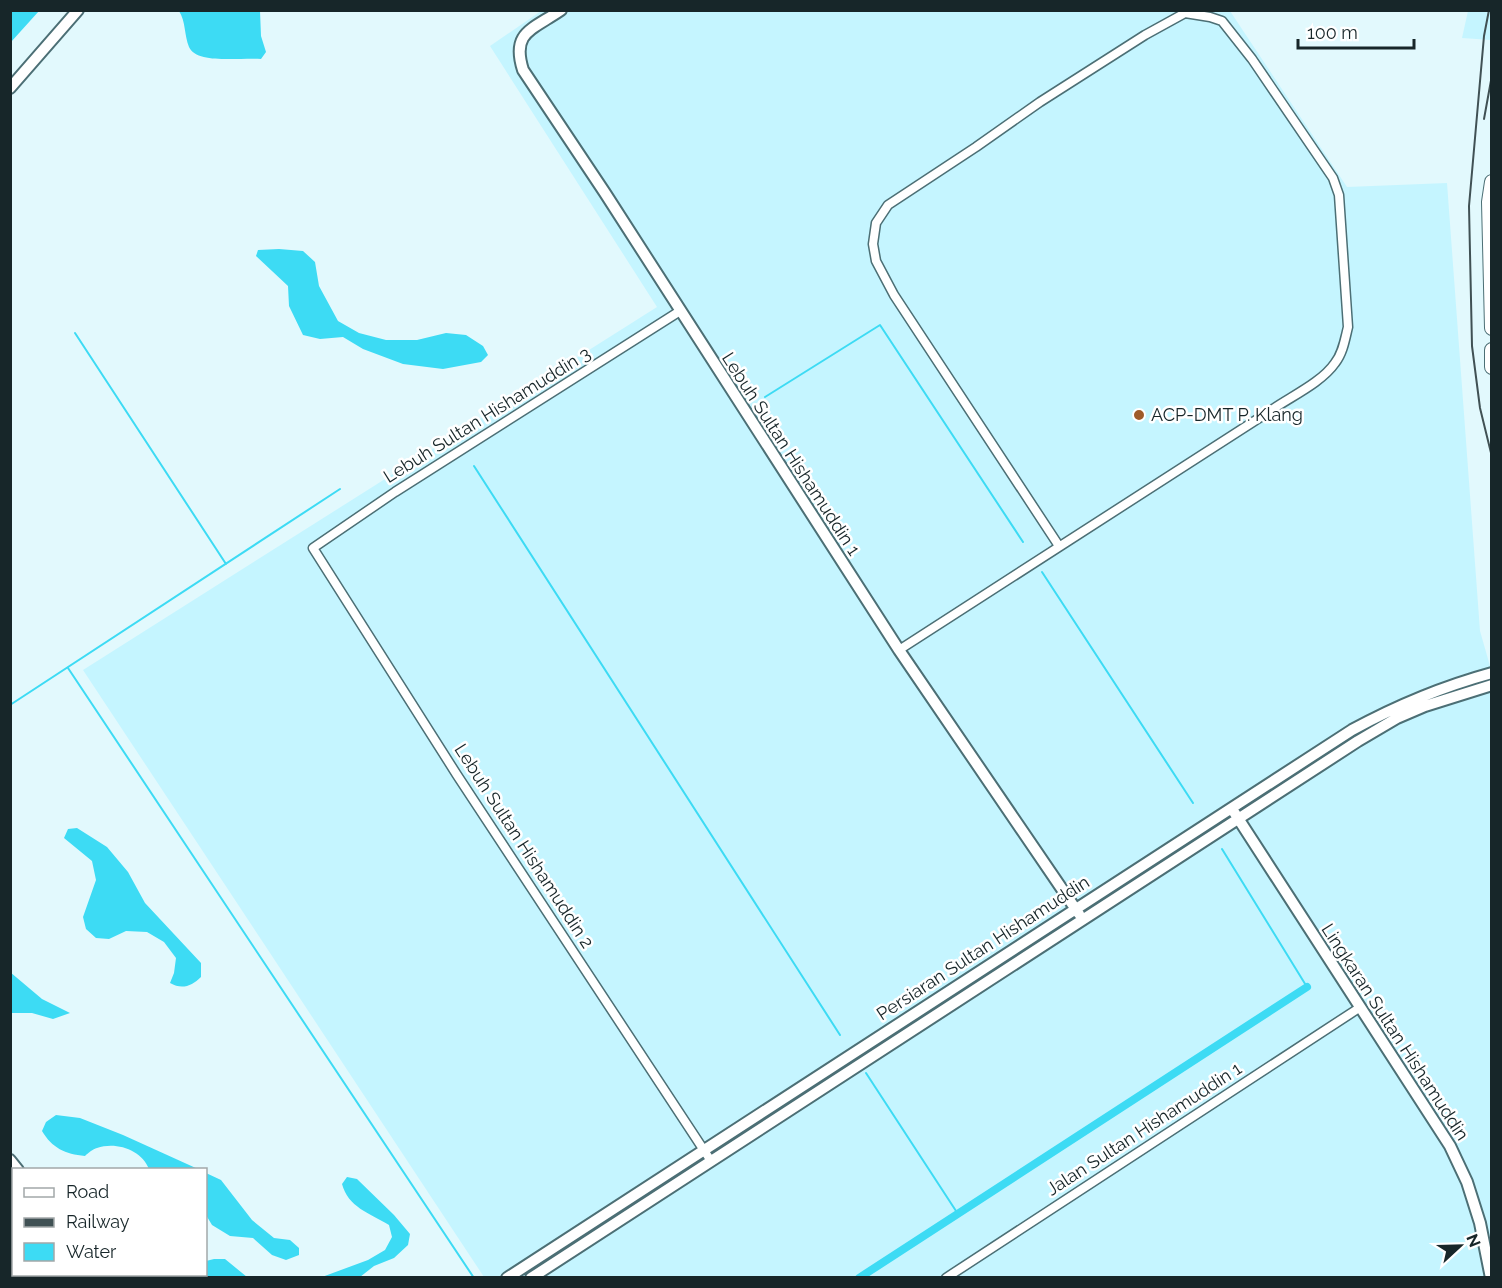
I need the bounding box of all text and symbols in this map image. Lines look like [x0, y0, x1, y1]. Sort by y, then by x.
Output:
scale bar [1298, 12, 1414, 50]
text: 100 m [1307, 22, 1358, 43]
street label: Lebuh Sultan Hishamuddin 3 [380, 342, 594, 487]
street label: Lebuh Sultan Hishamuddin 1 [718, 348, 865, 559]
place label: ACP-DMT P. Klang [1151, 404, 1303, 425]
marker: ACP-DMT P. Klang [1132, 408, 1146, 422]
street label: Lebuh Sultan Hishamuddin 2 [450, 740, 598, 952]
street label: Persiaran Sultan Hishamuddin [873, 871, 1093, 1024]
street label: Lingkaran Sultan Hishamuddin [1317, 919, 1473, 1144]
street label: Jalan Sultan Hishamuddin 1 [1042, 1058, 1245, 1200]
legend [12, 1168, 207, 1276]
text: Road [66, 1181, 109, 1202]
text: Railway [66, 1211, 130, 1232]
north arrow [1430, 1216, 1490, 1276]
text: N [1462, 1231, 1485, 1250]
text: Water [66, 1241, 117, 1262]

